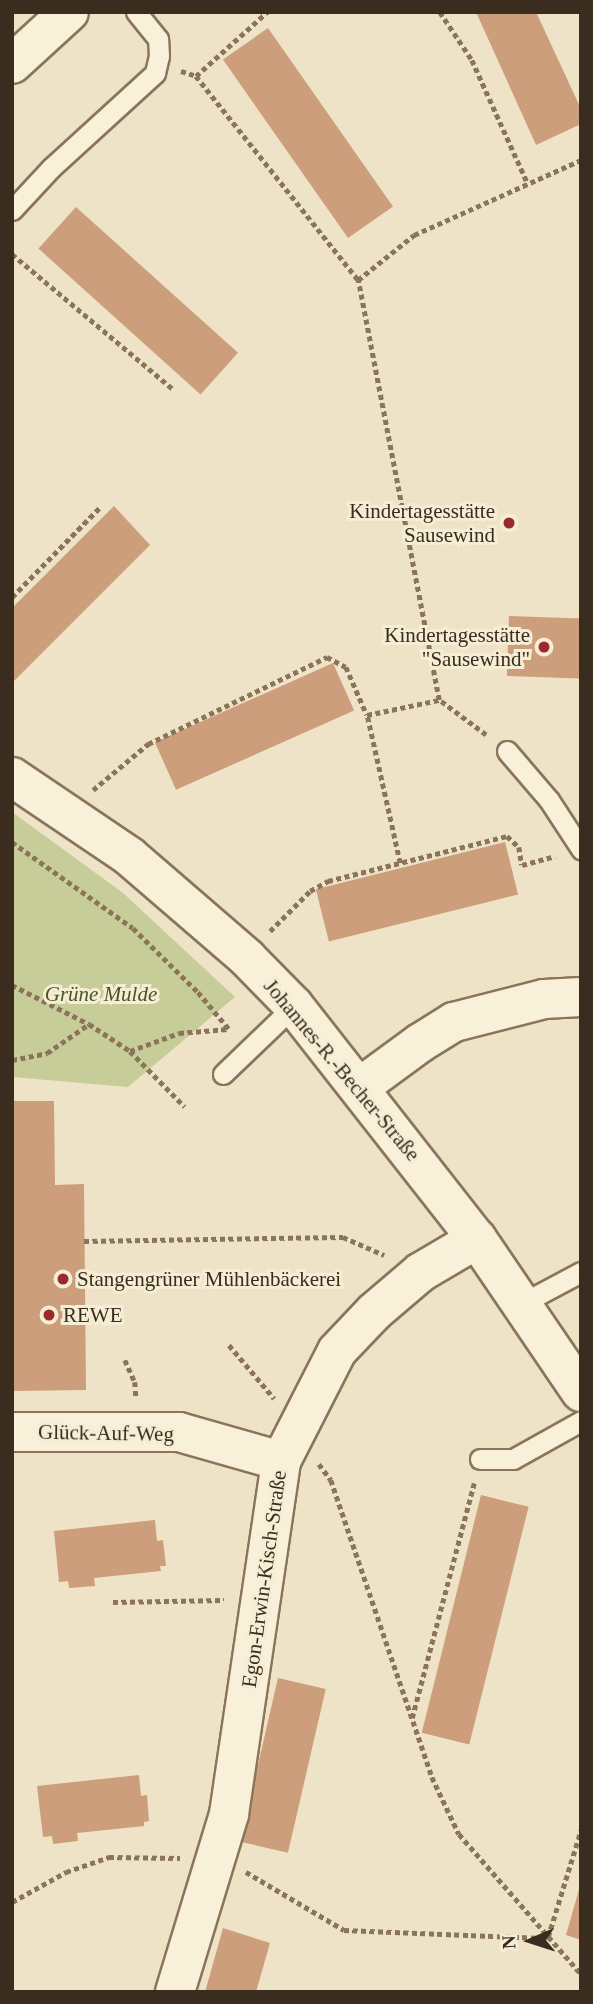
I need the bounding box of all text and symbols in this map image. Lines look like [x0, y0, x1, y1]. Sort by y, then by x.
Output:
place label: Kindertagesstätte Sausewind [349, 498, 495, 548]
marker: Kindertagesstätte Sausewind [501, 515, 517, 531]
place label: Kindertagesstätte "Sausewind" [384, 622, 530, 672]
marker: Kindertagesstätte "Sausewind" [536, 639, 552, 655]
street label: Johannes-R.-Becher-Straße [258, 974, 426, 1166]
park label: Grüne Mulde [45, 981, 157, 1007]
place label: Stangengrüner Mühlenbäckerei [77, 1266, 341, 1292]
marker: Stangengrüner Mühlenbäckerei [55, 1271, 71, 1287]
place label: REWE [63, 1302, 122, 1328]
marker: REWE [41, 1307, 57, 1323]
street label: Glück-Auf-Weg [38, 1419, 174, 1447]
street label: Egon-Erwin-Kisch-Straße [236, 1469, 292, 1689]
north arrow [495, 1906, 565, 1976]
text: N [498, 1935, 519, 1950]

